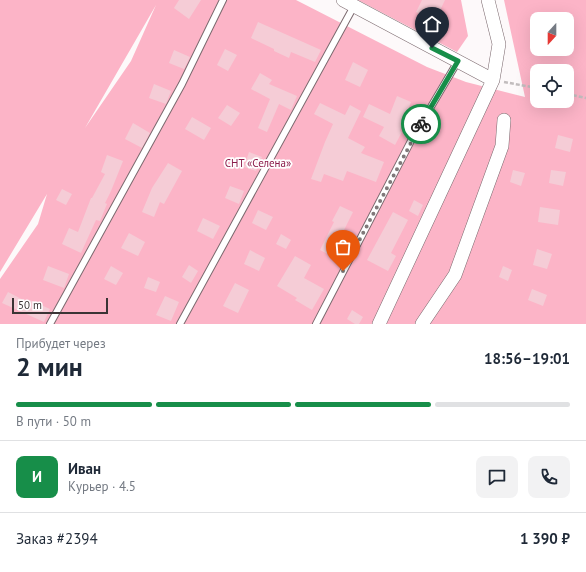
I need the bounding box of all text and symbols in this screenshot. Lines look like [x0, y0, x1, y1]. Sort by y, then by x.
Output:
pin [415, 7.0, 449, 48]
north arrow [530, 12, 574, 56]
map controls [530, 12, 574, 108]
icon: home [421, 13, 443, 35]
button: locate [530, 64, 574, 108]
courier [401, 104, 441, 144]
icon: bike [410, 113, 432, 135]
park label: СНТ «Селена» [225, 156, 291, 170]
pin [326, 230, 360, 271]
icon: bag [332, 236, 354, 258]
scale bar [12, 296, 108, 315]
text: 50 m [18, 298, 42, 312]
text: Прибудет через [16, 335, 106, 352]
text: 18:56–19:01 [484, 349, 570, 368]
text: 2 мин [16, 350, 83, 383]
text: В пути · 50 m [16, 413, 91, 430]
button: chat [476, 456, 518, 498]
button: phone [528, 456, 570, 498]
text: Иван [68, 459, 101, 478]
text: И [32, 467, 42, 486]
text: Курьер · 4.5 [68, 478, 136, 495]
text: Заказ #2394 [16, 529, 98, 548]
text: 1 390 ₽ [520, 529, 570, 548]

